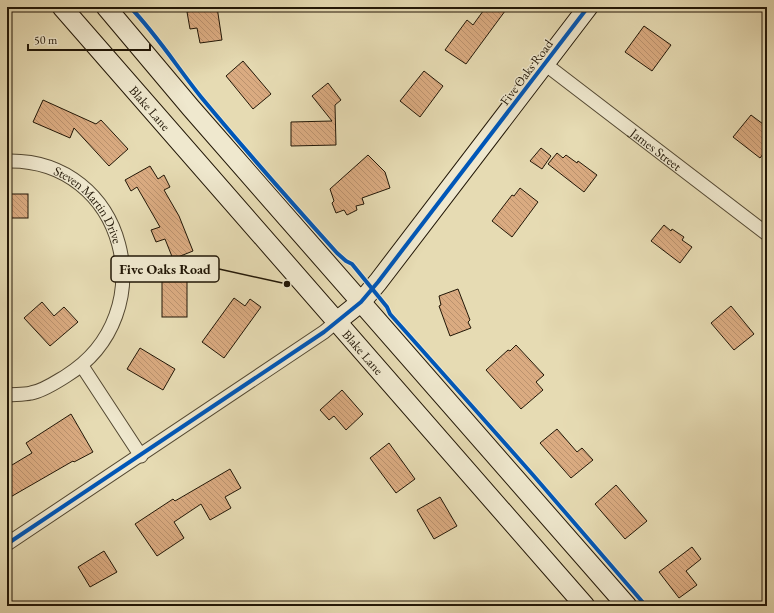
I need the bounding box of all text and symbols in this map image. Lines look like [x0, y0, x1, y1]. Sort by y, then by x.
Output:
scale bar [28, 26, 150, 52]
text: 50 m [34, 32, 58, 48]
street label: Five Oaks Road [496, 36, 557, 109]
street label: Blake Lane [125, 82, 174, 134]
street label: James Street [626, 124, 685, 175]
street label: Steven Martin Drive [51, 162, 126, 246]
callout: Five Oaks Road [111, 256, 219, 282]
text: Five Oaks Road [119, 260, 211, 278]
street label: Blake Lane [339, 326, 387, 378]

